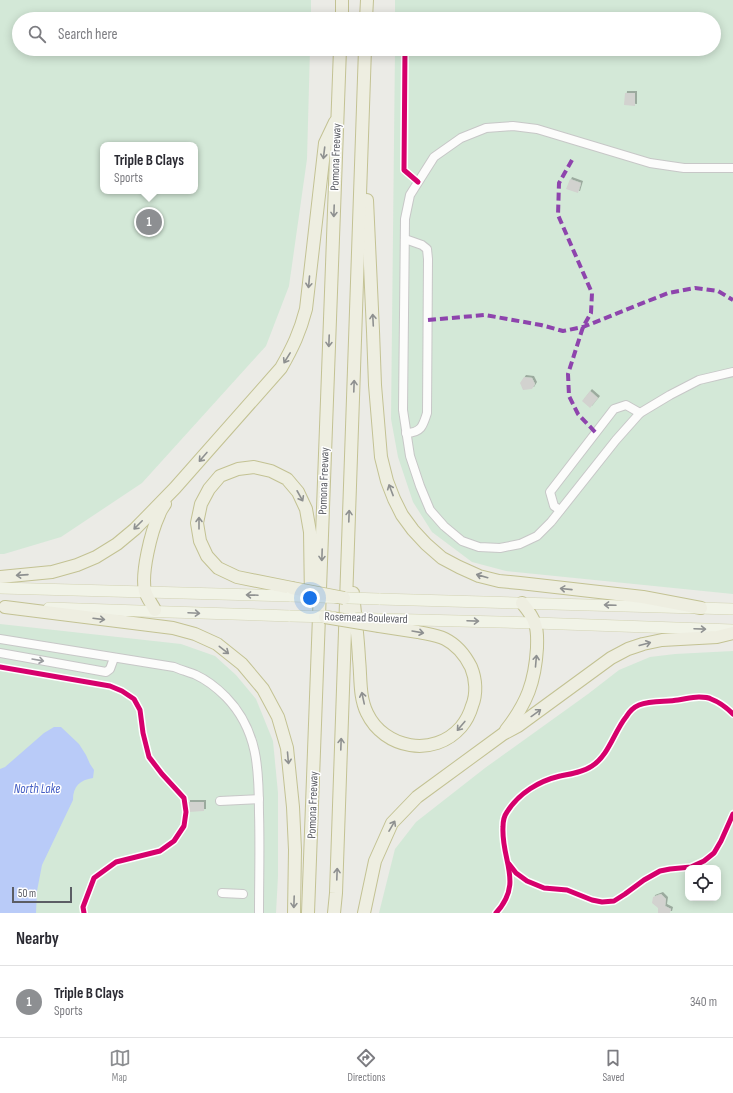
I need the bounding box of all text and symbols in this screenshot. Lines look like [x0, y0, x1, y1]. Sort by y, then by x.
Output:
search box [12, 12, 721, 56]
icon: search [26, 23, 48, 45]
text: Search here [58, 25, 118, 44]
street label: Pomona Freeway [327, 123, 345, 191]
popup [100, 142, 198, 194]
one-way arrow [320, 146, 328, 159]
text: Triple B Clays [114, 151, 184, 170]
text: Sports [114, 170, 143, 186]
one-way arrow [331, 204, 338, 217]
pin: 1 [136, 207, 162, 237]
one-way arrow [306, 275, 313, 288]
one-way arrow [369, 314, 377, 327]
one-way arrow [326, 334, 333, 347]
one-way arrow [283, 352, 291, 363]
one-way arrow [350, 380, 357, 393]
street label: Pomona Freeway [315, 447, 333, 515]
one-way arrow [198, 451, 207, 462]
one-way arrow [386, 485, 394, 497]
one-way arrow [296, 490, 304, 502]
one-way arrow [345, 510, 353, 523]
one-way arrow [195, 517, 203, 530]
one-way arrow [133, 520, 143, 530]
one-way arrow [318, 548, 325, 561]
one-way arrow [16, 571, 29, 578]
one-way arrow [476, 572, 489, 579]
one-way arrow [560, 585, 573, 593]
your location [300, 588, 320, 608]
one-way arrow [246, 591, 259, 599]
one-way arrow [604, 602, 617, 609]
one-way arrow [187, 609, 200, 616]
street label: Rosemead Boulevard [324, 609, 408, 627]
one-way arrow [92, 615, 105, 623]
one-way arrow [466, 617, 479, 625]
one-way arrow [693, 625, 706, 632]
one-way arrow [411, 629, 424, 637]
one-way arrow [638, 640, 651, 647]
one-way arrow [218, 645, 229, 654]
one-way arrow [532, 655, 539, 668]
one-way arrow [32, 656, 45, 664]
one-way arrow [359, 692, 367, 705]
one-way arrow [530, 709, 541, 717]
one-way arrow [457, 720, 466, 731]
one-way arrow [338, 738, 345, 751]
one-way arrow [284, 751, 292, 764]
street label: Pomona Freeway [304, 771, 322, 839]
water label: North Lake [14, 781, 60, 797]
one-way arrow [388, 820, 396, 832]
map controls [685, 865, 721, 901]
button: locate [685, 865, 721, 901]
one-way arrow [333, 868, 341, 881]
scale bar [12, 885, 72, 904]
text: 50 m [18, 887, 36, 900]
one-way arrow [290, 895, 298, 908]
text: Nearby [16, 929, 59, 949]
text: Triple B Clays [54, 984, 124, 1003]
text: 1 [26, 994, 32, 1010]
text: 340 m [690, 994, 717, 1010]
text: Sports [54, 1003, 83, 1019]
tab: Map [109, 1047, 131, 1084]
tab: Directions [348, 1047, 385, 1084]
tab: Saved [602, 1047, 624, 1084]

